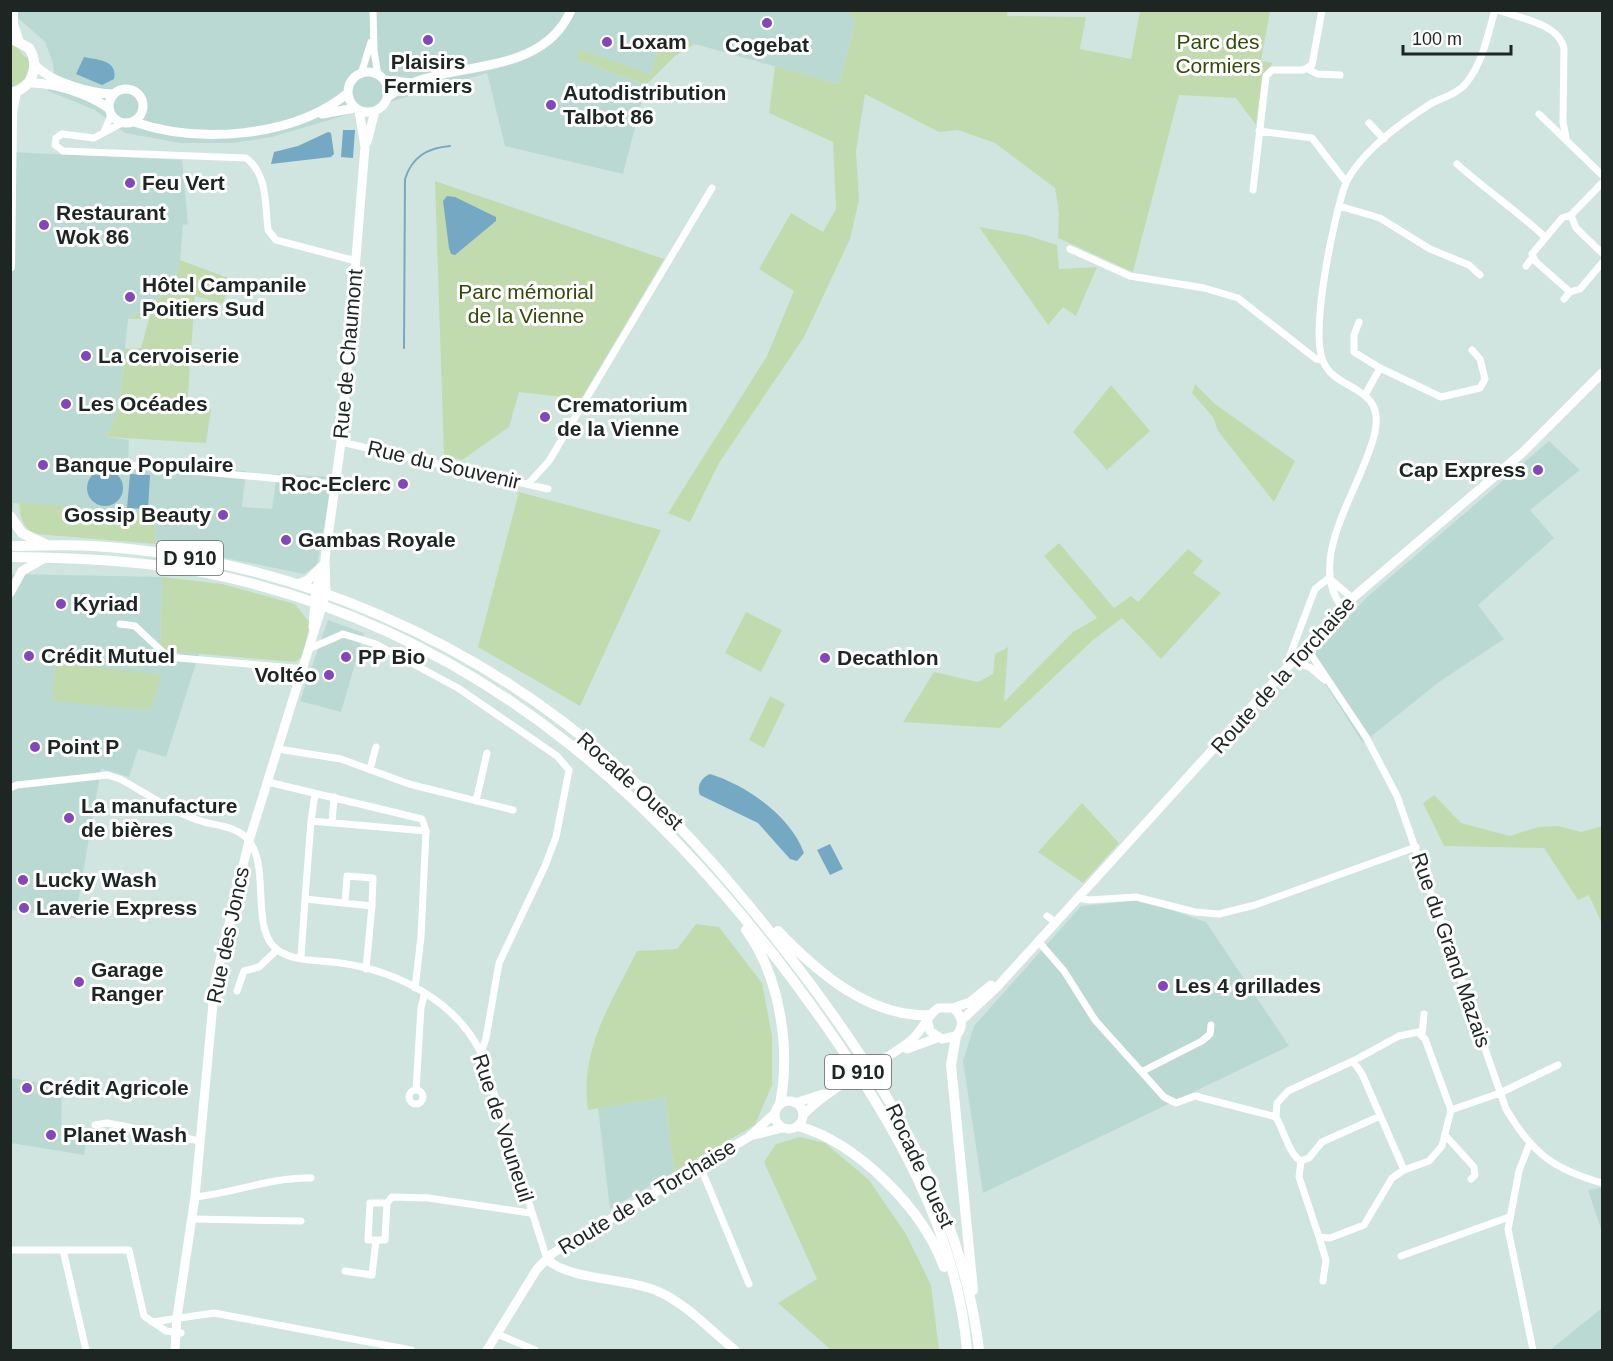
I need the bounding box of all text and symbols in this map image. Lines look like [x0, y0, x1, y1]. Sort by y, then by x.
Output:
marker: Cogebat [760, 16, 774, 30]
scale bar [1403, 18, 1511, 56]
text: 100 m [1412, 29, 1462, 49]
place label: Loxam [619, 30, 687, 53]
park label: Parc des Cormiers [1175, 30, 1261, 77]
marker: Plaisirs Fermiers [421, 33, 435, 47]
place label: Cogebat [725, 33, 809, 56]
marker: Loxam [600, 35, 614, 49]
place label: Plaisirs Fermiers [384, 50, 472, 97]
place label: Autodistribution Talbot 86 [563, 81, 726, 128]
marker: Autodistribution Talbot 86 [544, 98, 558, 112]
place label: Feu Vert [142, 171, 225, 194]
marker: Feu Vert [123, 176, 137, 190]
place label: Restaurant Wok 86 [56, 201, 166, 248]
marker: Restaurant Wok 86 [37, 218, 51, 232]
street label: Rue de Chaumont [329, 268, 366, 440]
place label: Hôtel Campanile Poitiers Sud [142, 273, 307, 320]
park label: Parc mémorial de la Vienne [458, 280, 594, 327]
marker: Hôtel Campanile Poitiers Sud [123, 290, 137, 304]
place label: La cervoiserie [98, 344, 239, 367]
marker: La cervoiserie [79, 349, 93, 363]
place label: Les Océades [78, 392, 208, 415]
place label: Crematorium de la Vienne [557, 393, 688, 440]
marker: Les Océades [59, 397, 73, 411]
marker: Crematorium de la Vienne [538, 410, 552, 424]
street label: Rue du Souvenir [365, 436, 523, 493]
place label: Banque Populaire [55, 453, 234, 476]
marker: Banque Populaire [36, 458, 50, 472]
place label: Cap Express [1399, 458, 1526, 481]
marker: Cap Express [1531, 463, 1545, 477]
place label: Roc-Eclerc [281, 472, 391, 495]
marker: Roc-Eclerc [396, 477, 410, 491]
place label: Gossip Beauty [64, 503, 211, 526]
marker: Gossip Beauty [216, 508, 230, 522]
place label: Gambas Royale [298, 528, 456, 551]
marker: Gambas Royale [279, 533, 293, 547]
road number: D 910 [157, 541, 223, 575]
place label: Kyriad [73, 592, 138, 615]
street label: Route de la Torchaise [1206, 592, 1359, 758]
marker: Kyriad [54, 597, 68, 611]
place label: Crédit Mutuel [41, 644, 175, 667]
place label: PP Bio [358, 645, 425, 668]
place label: Decathlon [837, 646, 939, 669]
marker: Crédit Mutuel [22, 649, 36, 663]
marker: PP Bio [339, 650, 353, 664]
marker: Decathlon [818, 651, 832, 665]
place label: Voltéo [254, 663, 317, 686]
marker: Voltéo [322, 668, 336, 682]
street label: Rocade Ouest [573, 727, 688, 834]
place label: Point P [47, 735, 119, 758]
marker: Point P [28, 740, 42, 754]
place label: La manufacture de bières [81, 794, 237, 841]
marker: La manufacture de bières [62, 811, 76, 825]
street label: Rue du Grand Mazais [1407, 850, 1496, 1050]
street label: Rue des Joncs [202, 865, 253, 1005]
place label: Lucky Wash [35, 868, 157, 891]
marker: Lucky Wash [16, 873, 30, 887]
place label: Laverie Express [36, 896, 197, 919]
marker: Laverie Express [17, 901, 31, 915]
place label: Garage Ranger [91, 958, 163, 1005]
place label: Les 4 grillades [1175, 974, 1321, 997]
marker: Garage Ranger [72, 975, 86, 989]
marker: Les 4 grillades [1156, 979, 1170, 993]
street label: Rue de Vouneuil [469, 1051, 538, 1205]
road number: D 910 [825, 1055, 891, 1089]
place label: Crédit Agricole [39, 1076, 189, 1099]
marker: Crédit Agricole [20, 1081, 34, 1095]
street label: Rocade Ouest [882, 1100, 959, 1232]
place label: Planet Wash [63, 1123, 187, 1146]
marker: Planet Wash [44, 1128, 58, 1142]
street label: Route de la Torchaise [554, 1135, 740, 1259]

